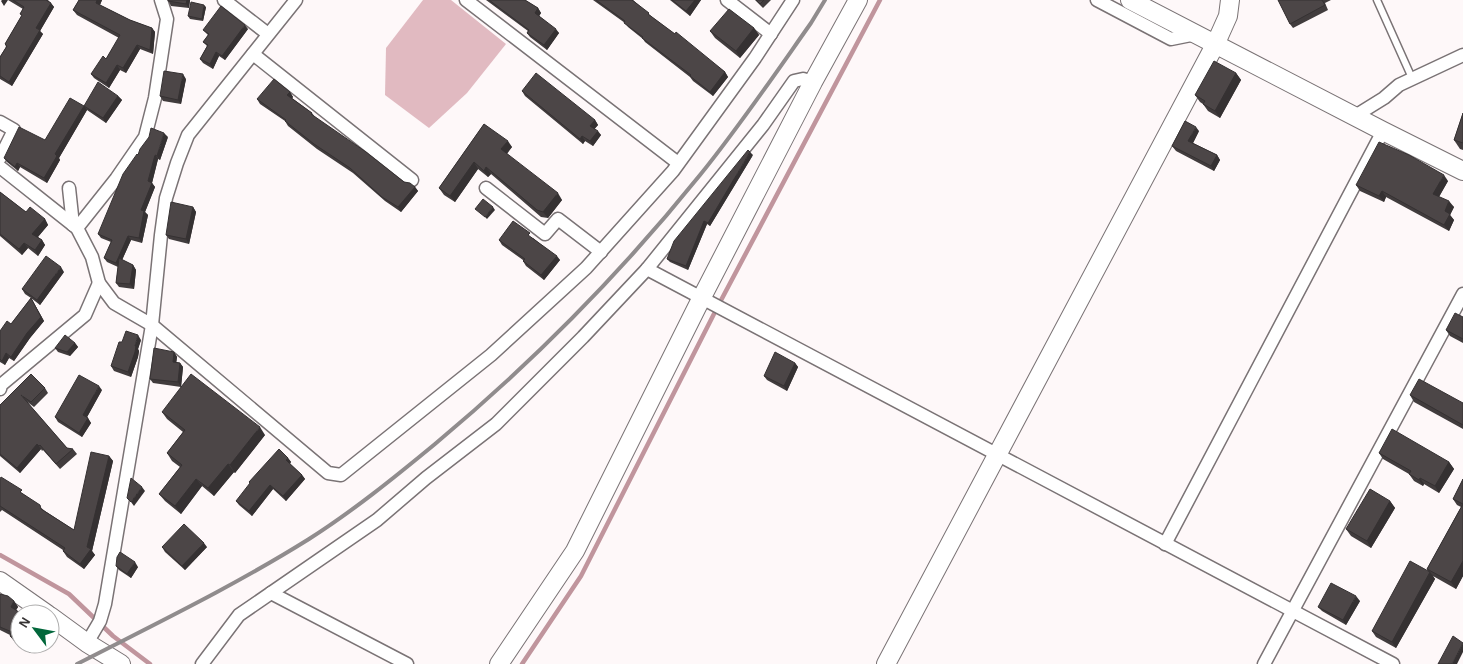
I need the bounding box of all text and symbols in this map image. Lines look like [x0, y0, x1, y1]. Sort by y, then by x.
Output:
north arrow [10, 604, 60, 654]
text: N [16, 615, 33, 630]

